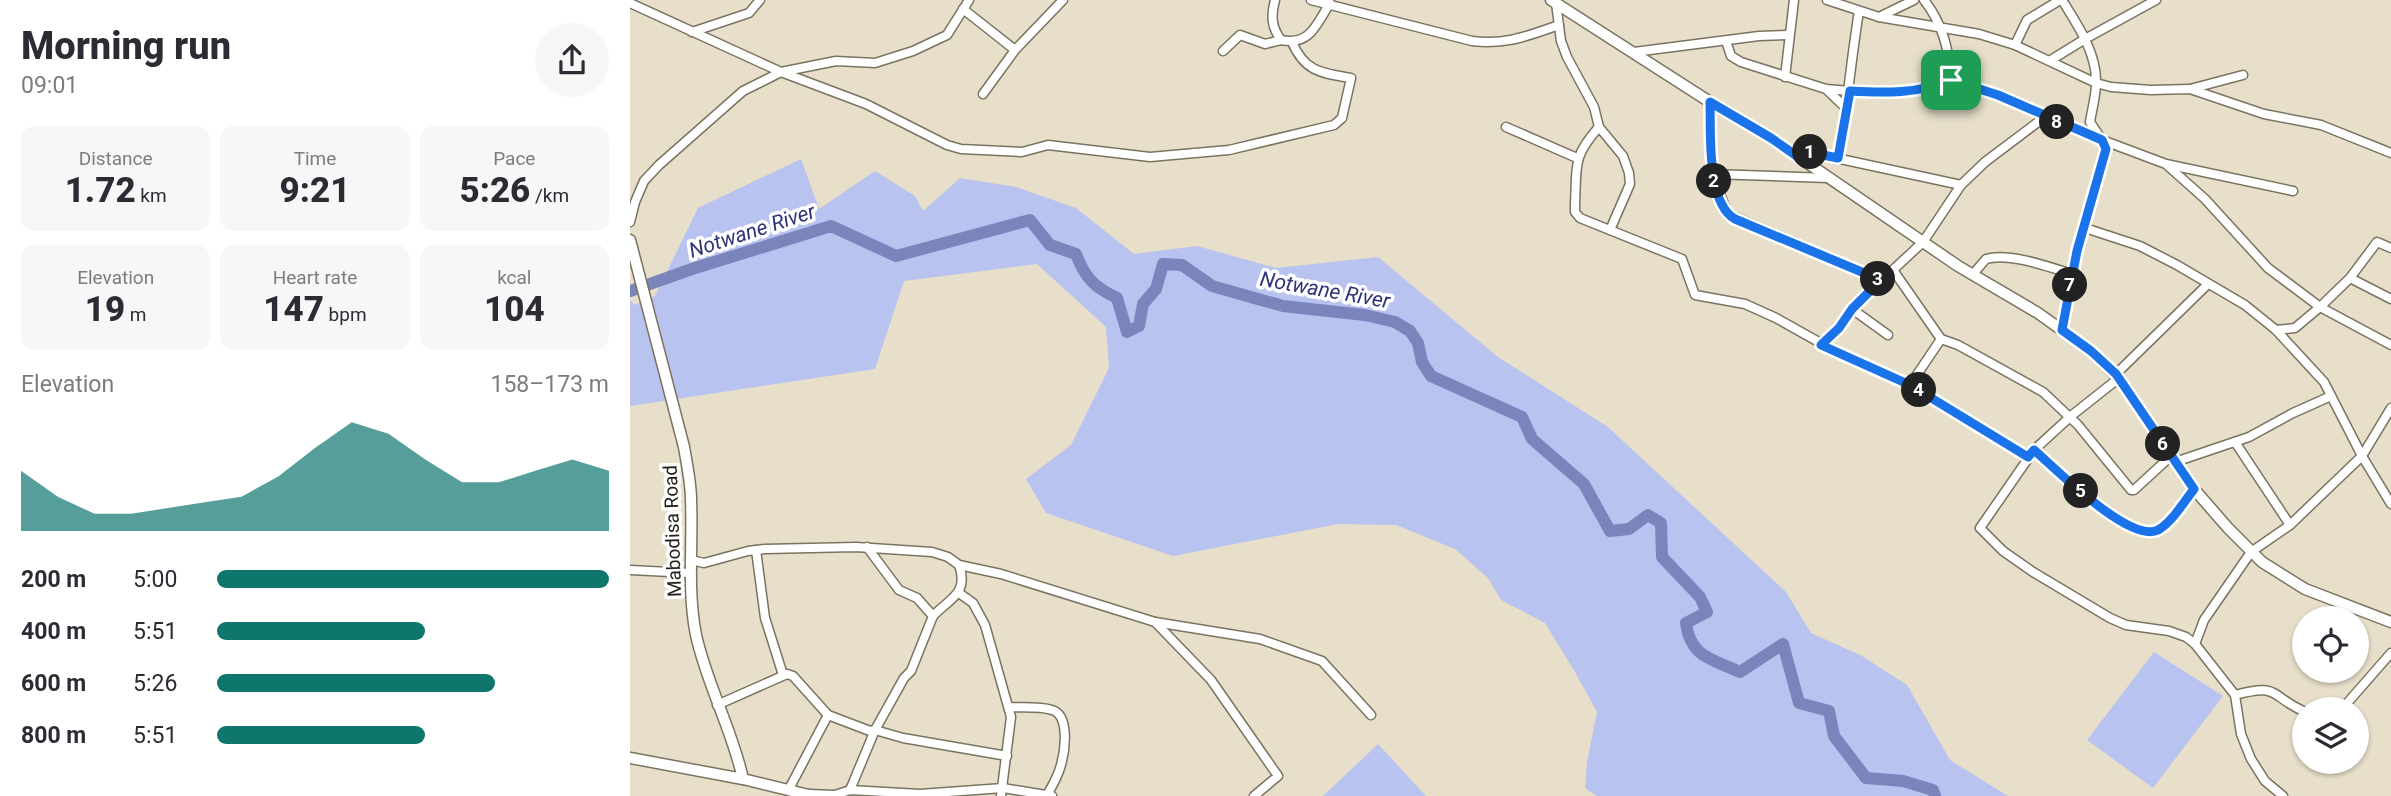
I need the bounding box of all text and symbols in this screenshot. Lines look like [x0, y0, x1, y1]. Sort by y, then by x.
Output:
button: share [535, 23, 609, 97]
text: Morning run [21, 24, 231, 68]
pin [1921, 50, 1981, 110]
icon: arrive [1932, 61, 1970, 99]
text: 09:01 [21, 72, 78, 99]
pin: 8 [2040, 104, 2074, 140]
text: 8 [2051, 110, 2062, 133]
pin: 1 [1792, 134, 1828, 170]
text: 1 [1804, 140, 1815, 163]
text: Distance [79, 147, 153, 170]
text: Time [294, 147, 336, 170]
text: Pace [493, 147, 535, 170]
pin: 2 [1696, 164, 1732, 198]
text: 2 [1708, 169, 1719, 192]
text: 1.72 [65, 170, 136, 211]
text: 9:21 [280, 170, 350, 211]
text: 5:26 [460, 170, 530, 211]
text: km [136, 184, 167, 207]
text: /km [530, 184, 569, 207]
water label: Notwane River [686, 199, 819, 263]
pin: 3 [1860, 262, 1896, 296]
text: Elevation [77, 266, 154, 289]
text: Heart rate [273, 266, 357, 289]
text: kcal [497, 266, 532, 289]
water label: Notwane River [1258, 267, 1393, 313]
text: 3 [1872, 267, 1883, 290]
pin: 7 [2052, 268, 2088, 302]
text: 7 [2064, 273, 2075, 296]
text: 19 [85, 289, 125, 330]
text: 147 [263, 289, 324, 330]
text: 104 [484, 289, 545, 330]
text: m [125, 303, 147, 326]
text: bpm [324, 303, 367, 326]
text: Elevation [21, 371, 114, 398]
text: 158–173 m [490, 371, 609, 398]
pin: 4 [1902, 372, 1936, 408]
text: 4 [1913, 378, 1924, 401]
pin: 6 [2146, 426, 2180, 462]
text: 6 [2157, 432, 2168, 455]
street label: Mabodisa Road [659, 465, 686, 597]
pin: 5 [2064, 474, 2098, 508]
text: 5 [2075, 479, 2086, 502]
text: 200 m [21, 566, 86, 593]
text: 5:00 [133, 566, 177, 593]
map controls [2292, 606, 2369, 774]
button: locate [2292, 606, 2369, 683]
text: 400 m [21, 618, 86, 645]
text: 5:51 [133, 618, 177, 645]
text: 600 m [21, 670, 86, 697]
text: 5:26 [133, 670, 177, 697]
button: layers [2292, 697, 2369, 774]
text: 800 m [21, 722, 86, 749]
text: 5:51 [133, 722, 177, 749]

